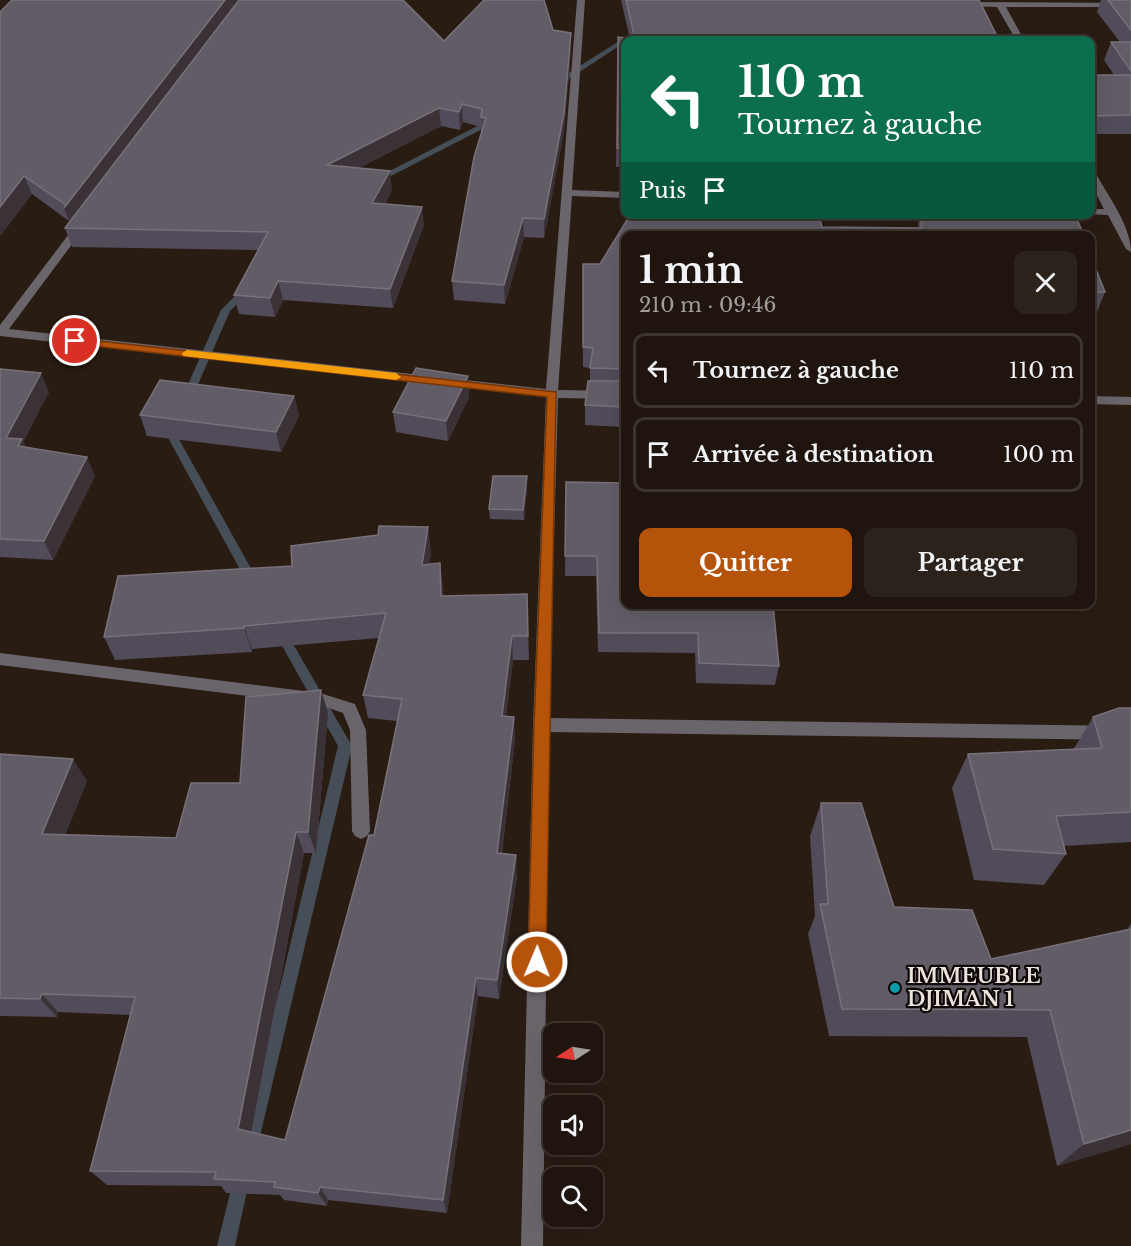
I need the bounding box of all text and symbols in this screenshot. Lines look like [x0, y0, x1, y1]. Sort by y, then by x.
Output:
text: 110 m [738, 56, 864, 108]
icon: left [639, 60, 717, 138]
text: Tournez à gauche [738, 108, 982, 141]
icon: arrive [698, 174, 731, 207]
text: Puis [639, 177, 686, 204]
text: 1 min [639, 248, 743, 293]
button: close [1014, 251, 1077, 314]
text: 210 m · 09:46 [639, 293, 776, 317]
pin [49, 315, 100, 366]
icon: arrive [58, 324, 91, 357]
icon: left [642, 354, 675, 387]
text: Tournez à gauche [693, 357, 899, 384]
text: 110 m [1009, 357, 1074, 384]
icon: arrive [642, 438, 675, 471]
text: Arrivée à destination [693, 441, 934, 468]
text: 100 m [1003, 441, 1074, 468]
button: Quitter [639, 528, 852, 597]
button: Partager [864, 528, 1077, 597]
position arrow [505, 930, 569, 994]
place label: IMMEUBLE DJIMAN 1 [907, 964, 1041, 1011]
marker: IMMEUBLE DJIMAN 1 [888, 981, 902, 995]
north arrow [543, 1023, 603, 1083]
map controls [543, 1023, 603, 1227]
button: sound [543, 1095, 603, 1155]
button: search [543, 1167, 603, 1227]

